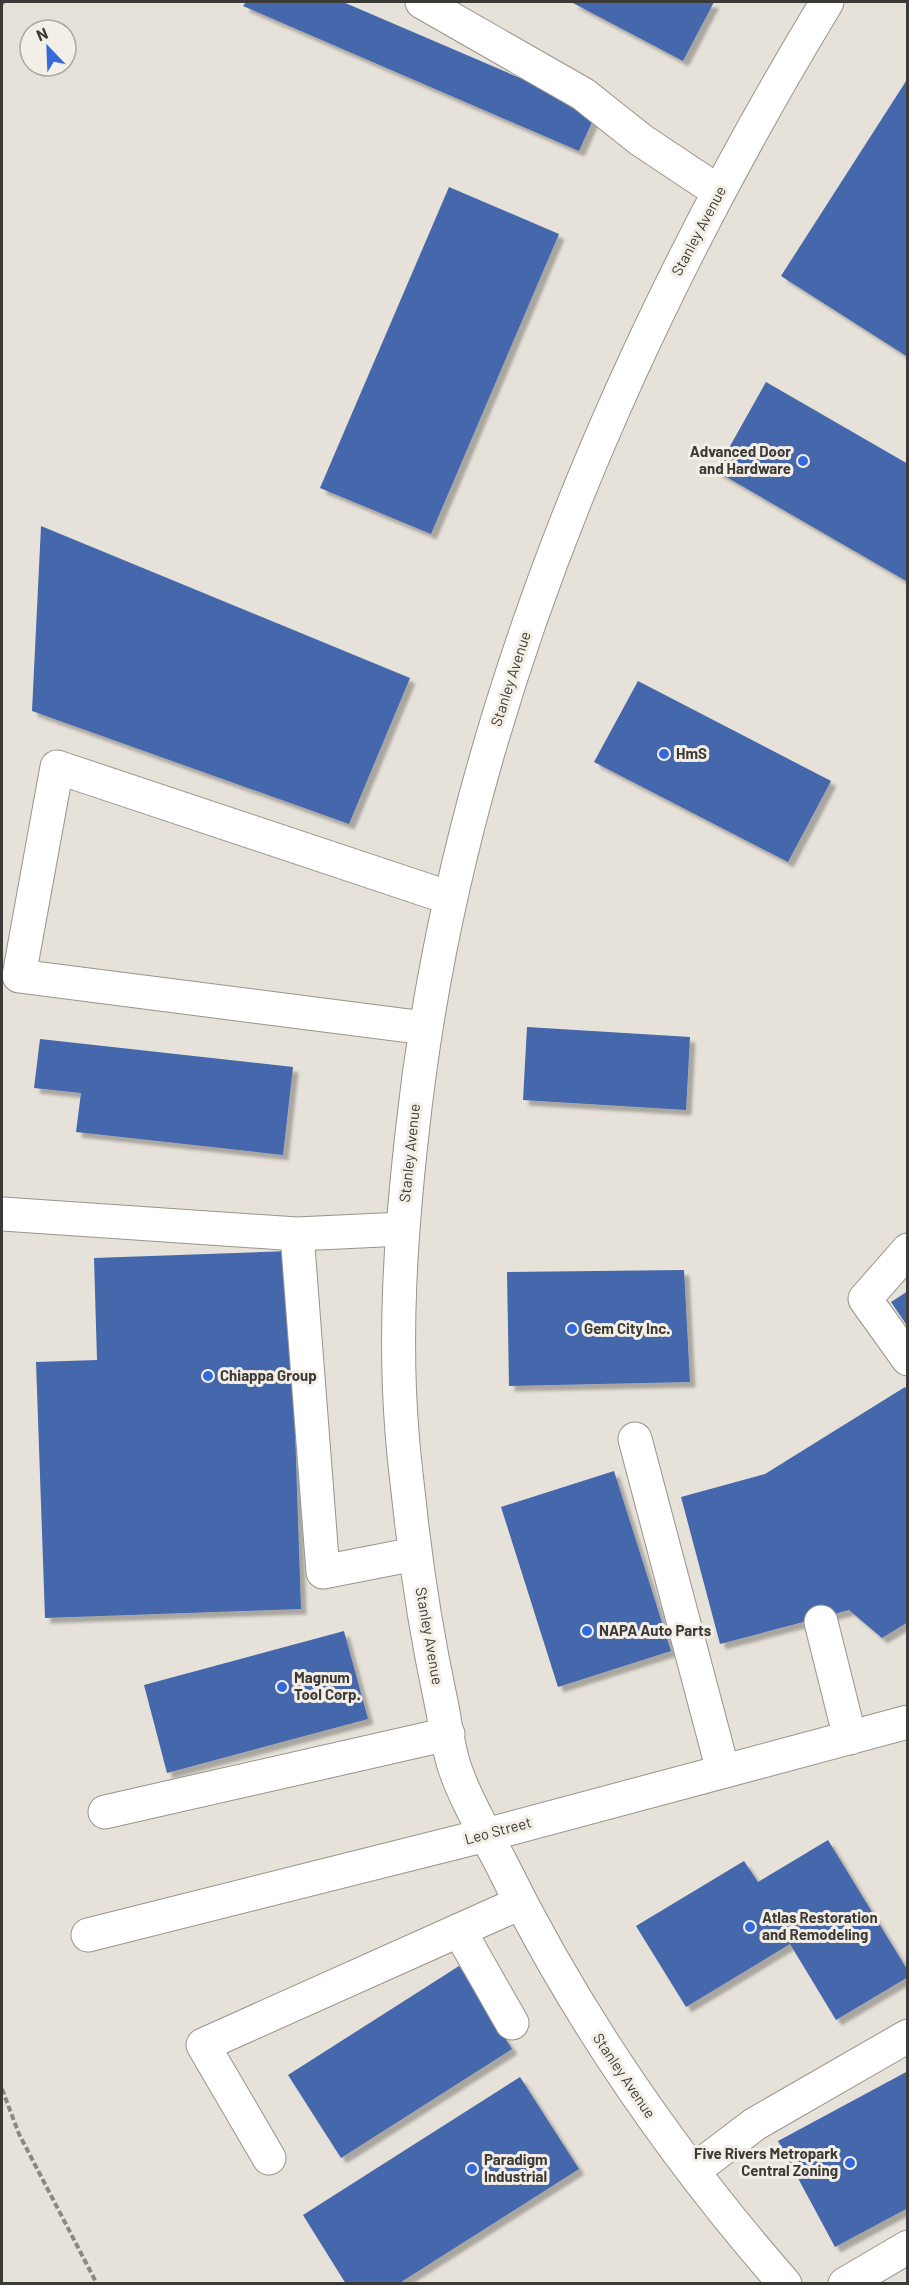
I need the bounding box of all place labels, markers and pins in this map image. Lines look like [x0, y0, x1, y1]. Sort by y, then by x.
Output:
place label: Advanced Door and Hardware [690, 442, 791, 477]
marker: Advanced Door and Hardware [796, 454, 810, 468]
place label: HmS [676, 744, 707, 762]
marker: HmS [657, 747, 671, 761]
place label: Gem City Inc. [584, 1319, 670, 1337]
marker: Gem City Inc. [565, 1322, 579, 1336]
place label: Chiappa Group [220, 1366, 317, 1384]
marker: Chiappa Group [201, 1369, 215, 1383]
place label: NAPA Auto Parts [599, 1621, 712, 1639]
marker: NAPA Auto Parts [580, 1624, 594, 1638]
place label: Magnum Tool Corp. [294, 1668, 361, 1703]
marker: Magnum Tool Corp. [275, 1680, 289, 1694]
place label: Atlas Restoration and Remodeling [762, 1908, 878, 1943]
marker: Atlas Restoration and Remodeling [743, 1920, 757, 1934]
place label: Five Rivers Metropark Central Zoning [694, 2144, 838, 2179]
place label: Paradigm Industrial [484, 2150, 548, 2185]
marker: Five Rivers Metropark Central Zoning [843, 2156, 857, 2170]
marker: Paradigm Industrial [465, 2162, 479, 2176]

